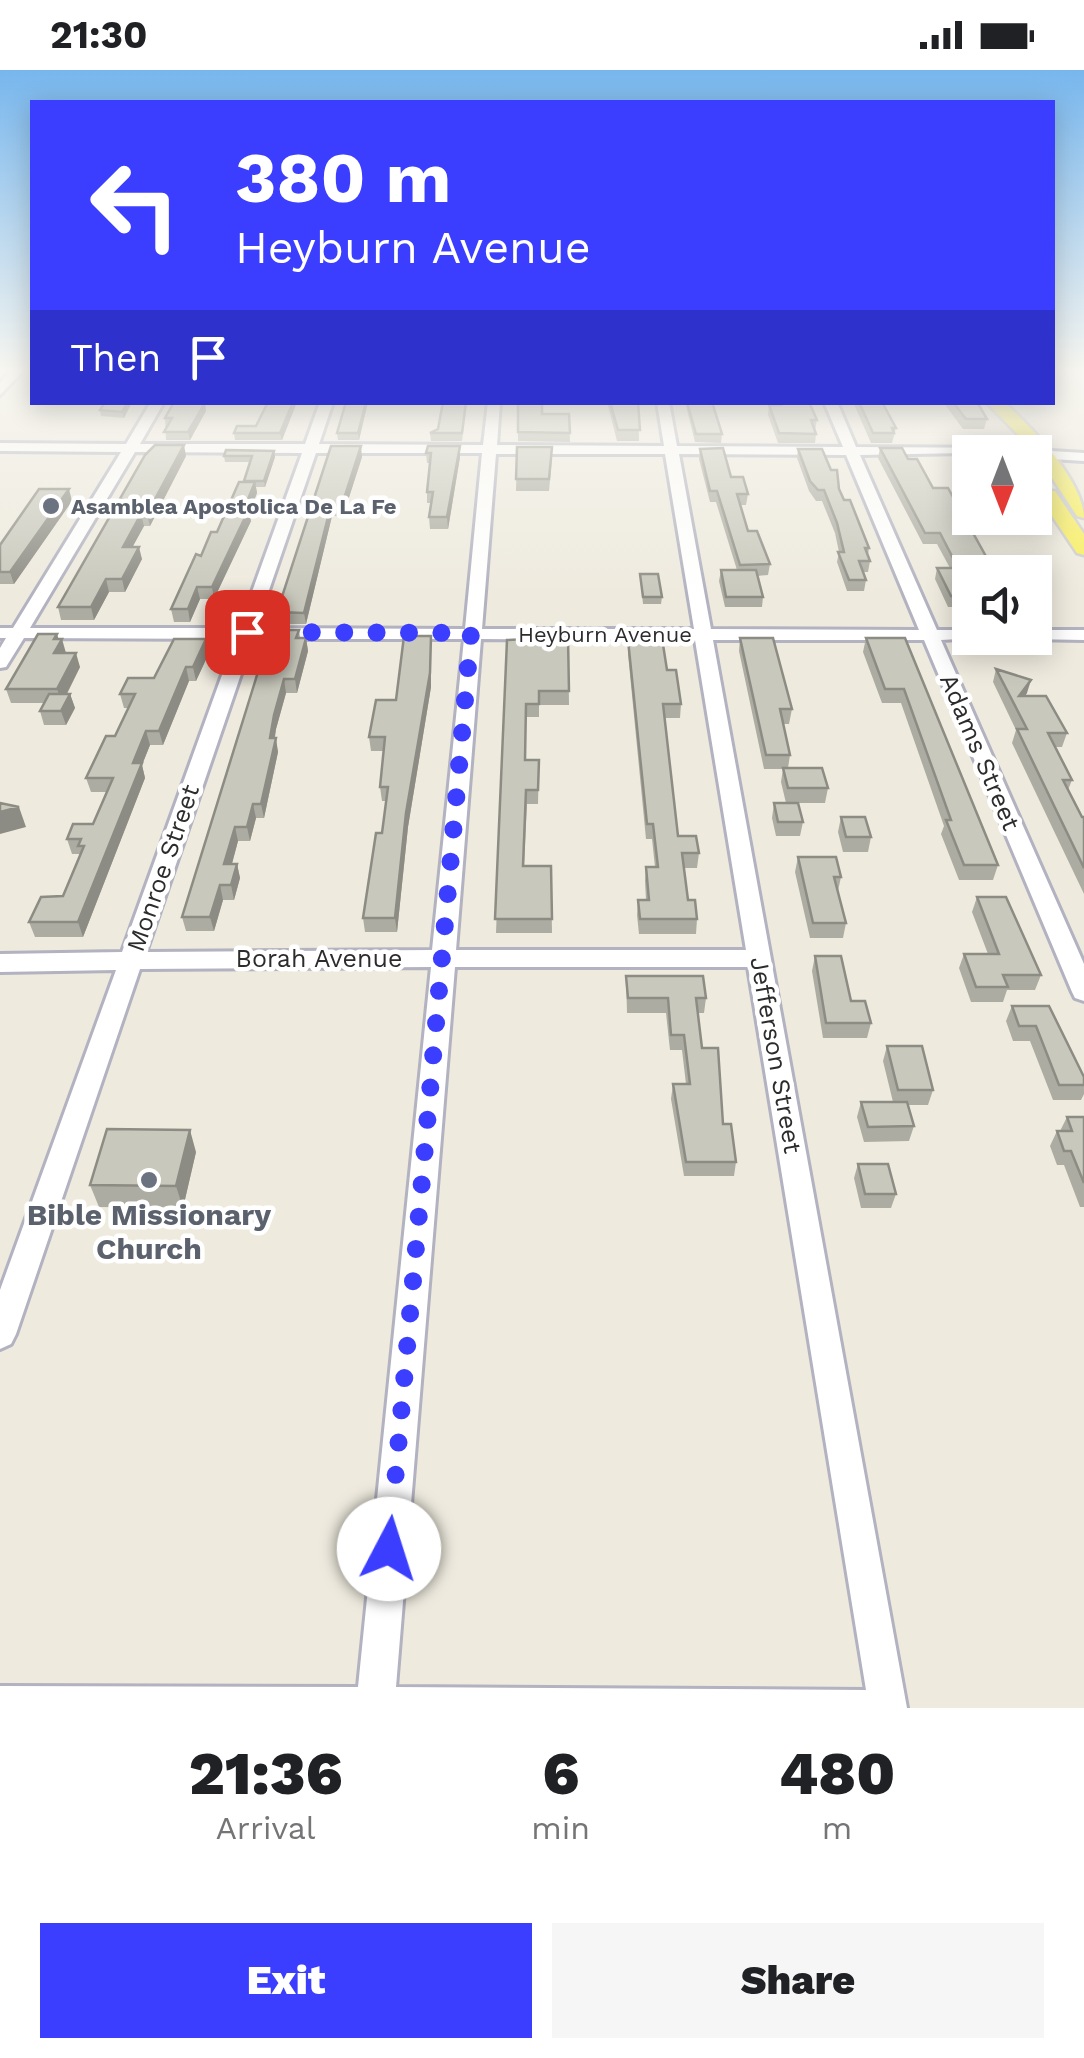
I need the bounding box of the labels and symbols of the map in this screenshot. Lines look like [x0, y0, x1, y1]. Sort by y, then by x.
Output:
north arrow [952, 435, 1052, 535]
place label: Asamblea Apostolica De La Fe [71, 494, 396, 519]
marker: Asamblea Apostolica De La Fe [40, 495, 62, 517]
pin [205, 590, 290, 675]
street label: Heyburn Avenue [518, 622, 692, 647]
street label: Adams Street [934, 670, 1026, 835]
street label: Monroe Street [121, 780, 205, 955]
street label: Borah Avenue [236, 944, 402, 973]
street label: Jefferson Street [744, 954, 808, 1156]
marker: Bible Missionary Church [138, 1169, 160, 1191]
place label: Bible Missionary Church [27, 1197, 271, 1266]
position arrow [337, 1497, 441, 1601]

